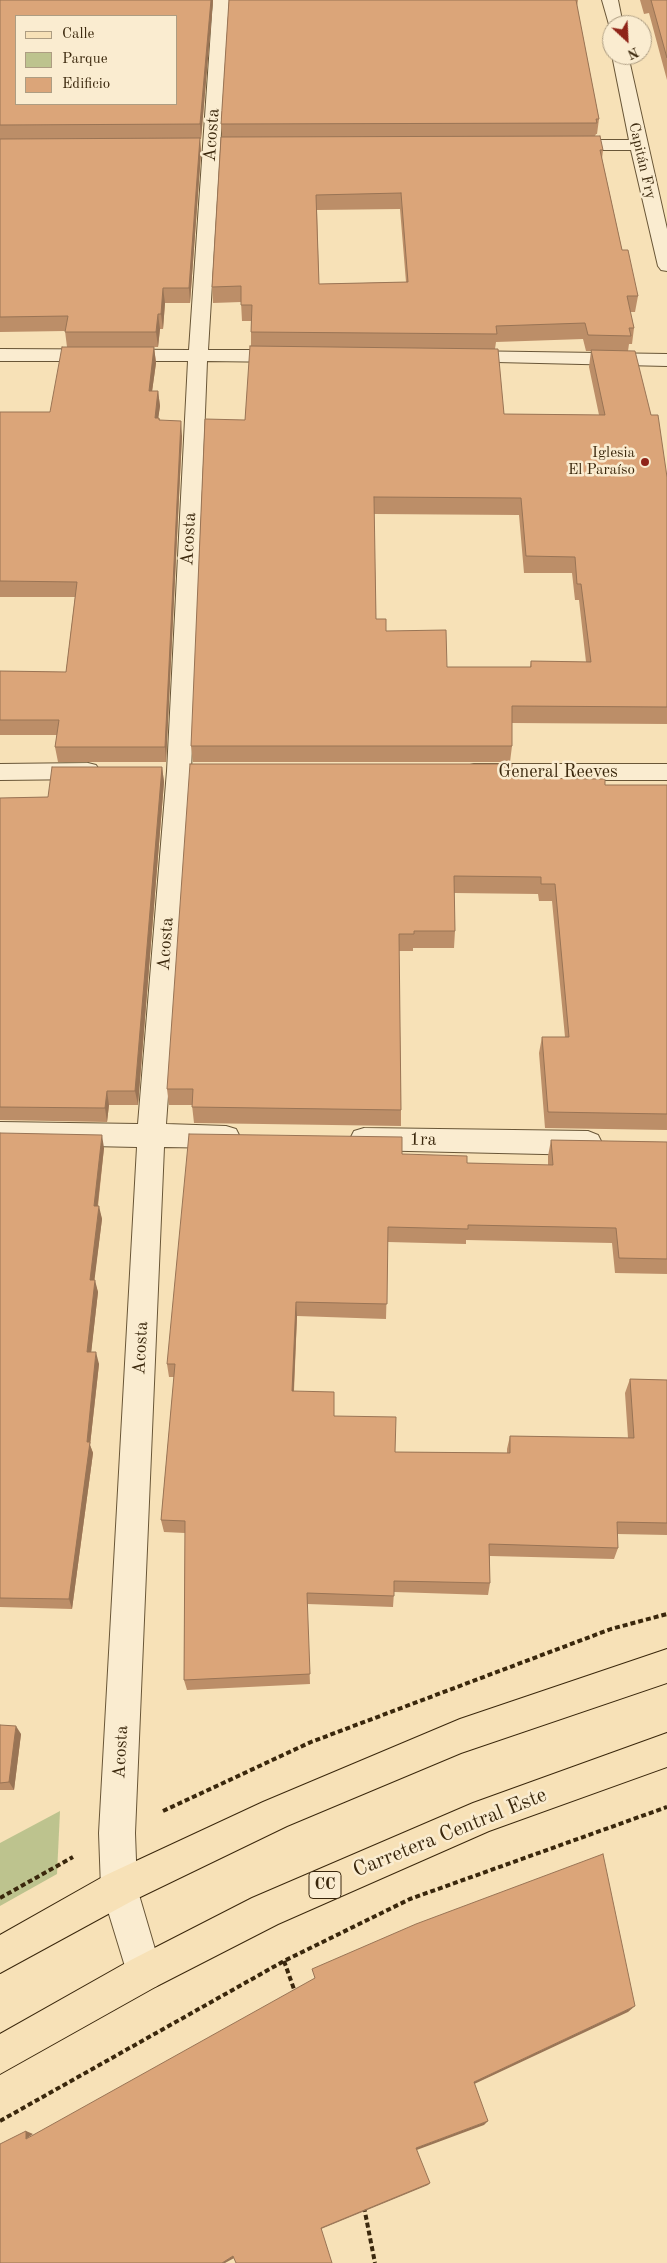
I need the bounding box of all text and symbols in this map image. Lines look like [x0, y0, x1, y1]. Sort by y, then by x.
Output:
legend [15, 15, 178, 105]
north arrow [602, 15, 652, 65]
text: Calle [62, 27, 94, 42]
text: N [625, 44, 641, 61]
text: Parque [62, 52, 108, 67]
text: Edificio [62, 77, 110, 92]
street label: Acosta [199, 108, 225, 162]
street label: Capitán Fry [624, 121, 660, 201]
place label: Iglesia El Paraíso [568, 444, 635, 479]
marker: Iglesia El Paraíso [639, 456, 651, 468]
street label: Acosta [177, 512, 201, 566]
street label: General Reeves [498, 761, 618, 783]
street label: Acosta [153, 917, 179, 971]
street label: 1ra [409, 1129, 437, 1151]
street label: Acosta [129, 1321, 153, 1375]
street label: Acosta [109, 1725, 133, 1779]
street label: Carretera Central Este [349, 1783, 551, 1883]
road number: CC [309, 1872, 341, 1898]

